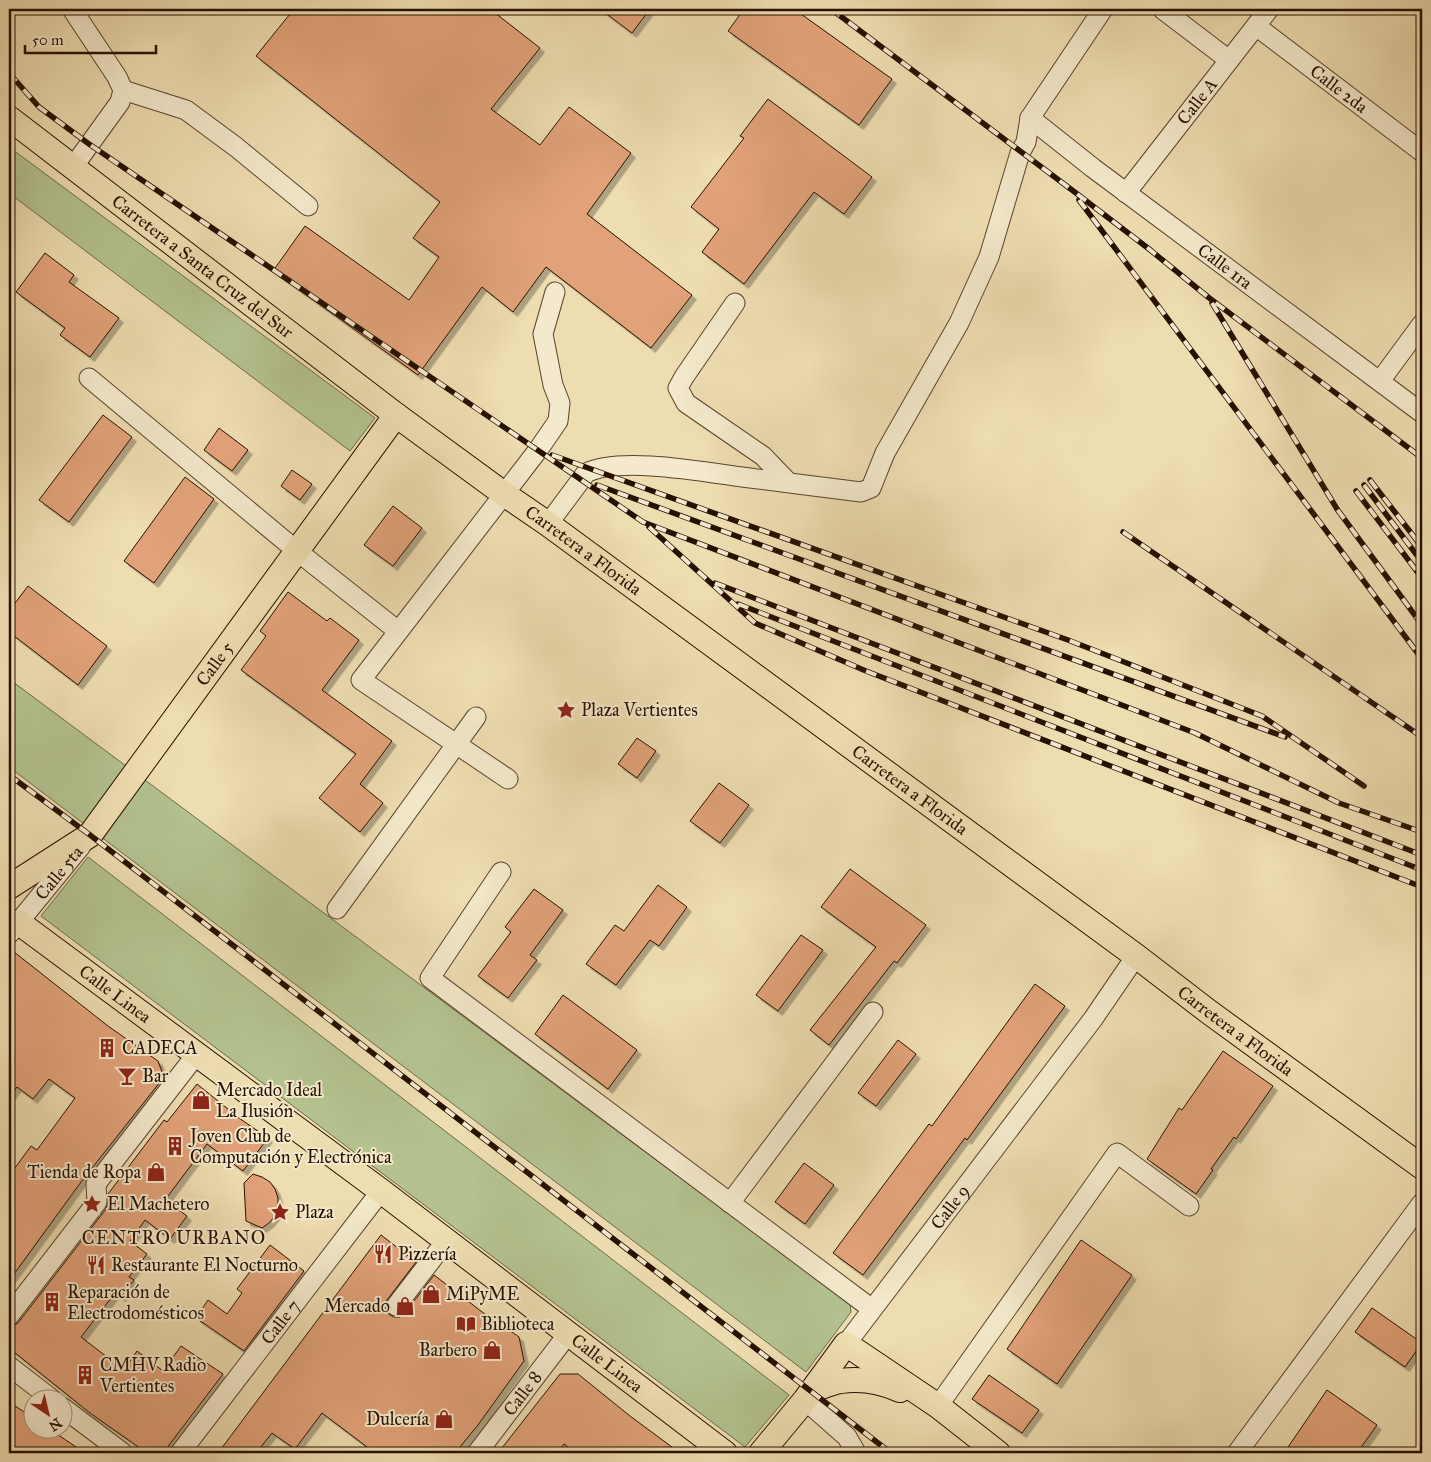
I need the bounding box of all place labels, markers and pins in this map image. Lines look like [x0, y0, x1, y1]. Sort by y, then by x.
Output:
place icon: Plaza Vertientes [555, 699, 577, 721]
place label: Plaza Vertientes [581, 699, 698, 721]
building icon: CADECA [96, 1037, 118, 1059]
place label: CADECA [122, 1037, 198, 1059]
bar icon: Bar [116, 1065, 138, 1087]
place label: Bar [142, 1065, 169, 1087]
place label: Mercado Ideal La Ilusión [216, 1079, 322, 1122]
shop icon: Mercado Ideal La Ilusión [190, 1089, 212, 1111]
place label: Joven Club de Computación y Electrónica [188, 1125, 392, 1168]
building icon: Joven Club de Computación y Electrónica [164, 1135, 186, 1157]
place label: Tienda de Ropa [27, 1161, 141, 1183]
shop icon: Tienda de Ropa [145, 1161, 167, 1183]
place icon: El Machetero [81, 1193, 103, 1215]
place label: El Machetero [107, 1193, 210, 1215]
place icon: Plaza [269, 1201, 291, 1223]
place label: Plaza [295, 1201, 334, 1223]
restaurant icon: Pizzería [372, 1243, 394, 1265]
place label: Pizzería [398, 1243, 457, 1265]
restaurant icon: Restaurante El Nocturno [85, 1254, 107, 1276]
place label: Restaurante El Nocturno [111, 1254, 298, 1276]
place label: Reparación de Electrodomésticos [67, 1281, 204, 1324]
shop icon: MiPyME [420, 1283, 442, 1305]
place label: MiPyME [446, 1283, 519, 1305]
building icon: Reparación de Electrodomésticos [41, 1291, 63, 1313]
place label: Mercado [324, 1295, 390, 1317]
shop icon: Mercado [394, 1295, 416, 1317]
library icon: Biblioteca [455, 1313, 477, 1335]
place label: Biblioteca [481, 1313, 555, 1335]
place label: Barbero [419, 1339, 477, 1361]
shop icon: Barbero [481, 1339, 503, 1361]
place label: CMHV Radio Vertientes [99, 1354, 206, 1397]
building icon: CMHV Radio Vertientes [74, 1364, 96, 1386]
place label: Dulcería [366, 1408, 429, 1430]
shop icon: Dulcería [433, 1408, 455, 1430]

